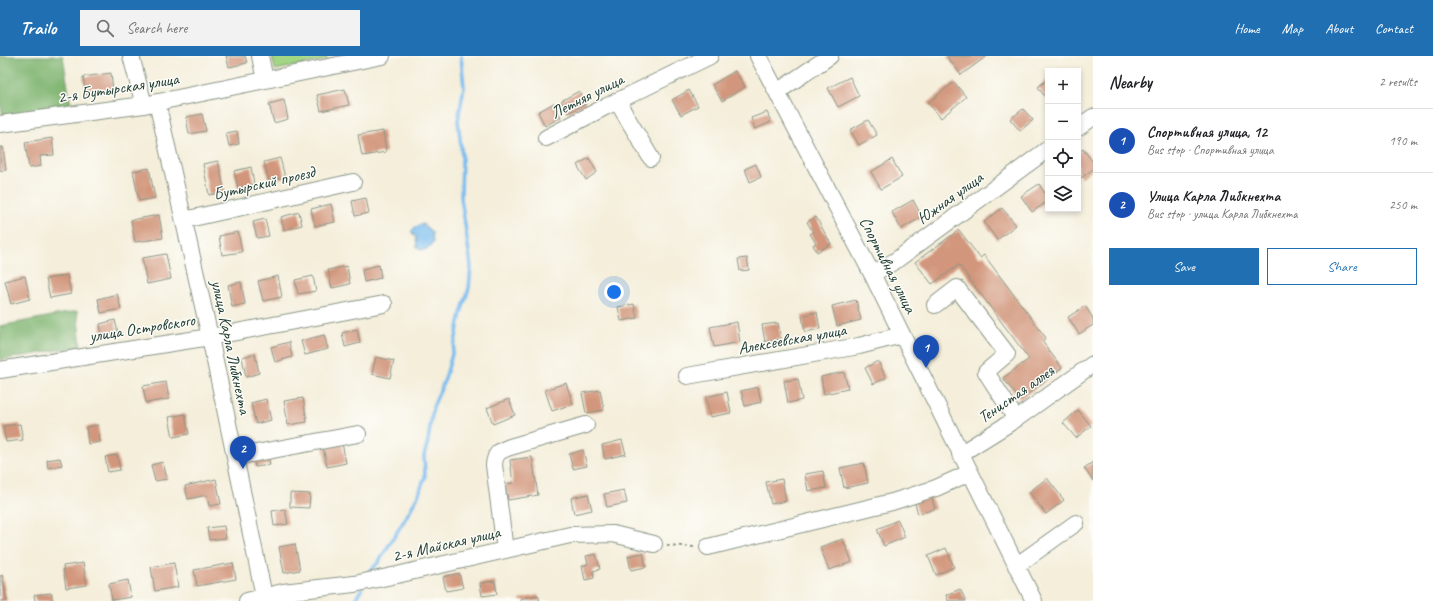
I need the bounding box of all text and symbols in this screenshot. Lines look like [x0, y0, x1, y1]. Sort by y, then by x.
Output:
search box [80, 10, 360, 46]
text: Trailo [20, 16, 56, 40]
icon: search [94, 17, 116, 39]
text: Search here [126, 19, 188, 38]
text: Home [1234, 20, 1260, 37]
text: Map [1282, 20, 1303, 37]
text: About [1325, 20, 1353, 37]
text: Contact [1375, 20, 1413, 37]
street label: 2-я Бутырская улица [56, 68, 181, 108]
street label: Летняя улица [547, 68, 629, 123]
map controls [1045, 68, 1081, 212]
button: + [1045, 68, 1081, 104]
text: Nearby [1109, 72, 1152, 93]
text: 2 results [1379, 74, 1417, 90]
button: − [1045, 104, 1081, 140]
text: Спортивная улица, 12 [1147, 123, 1267, 142]
text: 1 [1119, 133, 1125, 149]
text: 190 m [1389, 133, 1417, 149]
button: locate [1045, 140, 1081, 176]
text: Bus stop · Спортивная улица [1147, 142, 1274, 158]
street label: Бутырский проезд [211, 161, 319, 205]
street label: Южная улица [913, 166, 988, 229]
button: layers [1045, 176, 1081, 212]
text: Улица Карла Либкнехта [1147, 187, 1280, 206]
text: 2 [1119, 197, 1125, 213]
text: 250 m [1389, 197, 1417, 213]
text: Bus stop · улица Карла Либкнехта [1147, 206, 1297, 222]
street label: Спортивная улица [855, 213, 922, 318]
button: Save [1109, 248, 1259, 285]
button: Share [1267, 248, 1417, 285]
street label: улица Карла Либкнехта [206, 277, 256, 417]
your location [604, 282, 624, 302]
street label: улица Островского [87, 309, 197, 347]
street label: Алексеевская улица [736, 319, 849, 359]
pin: 1 [913, 335, 939, 368]
street label: Тенистая аллея [974, 360, 1059, 428]
pin: 2 [230, 436, 256, 469]
street label: 2-я Майская улица [390, 521, 503, 567]

